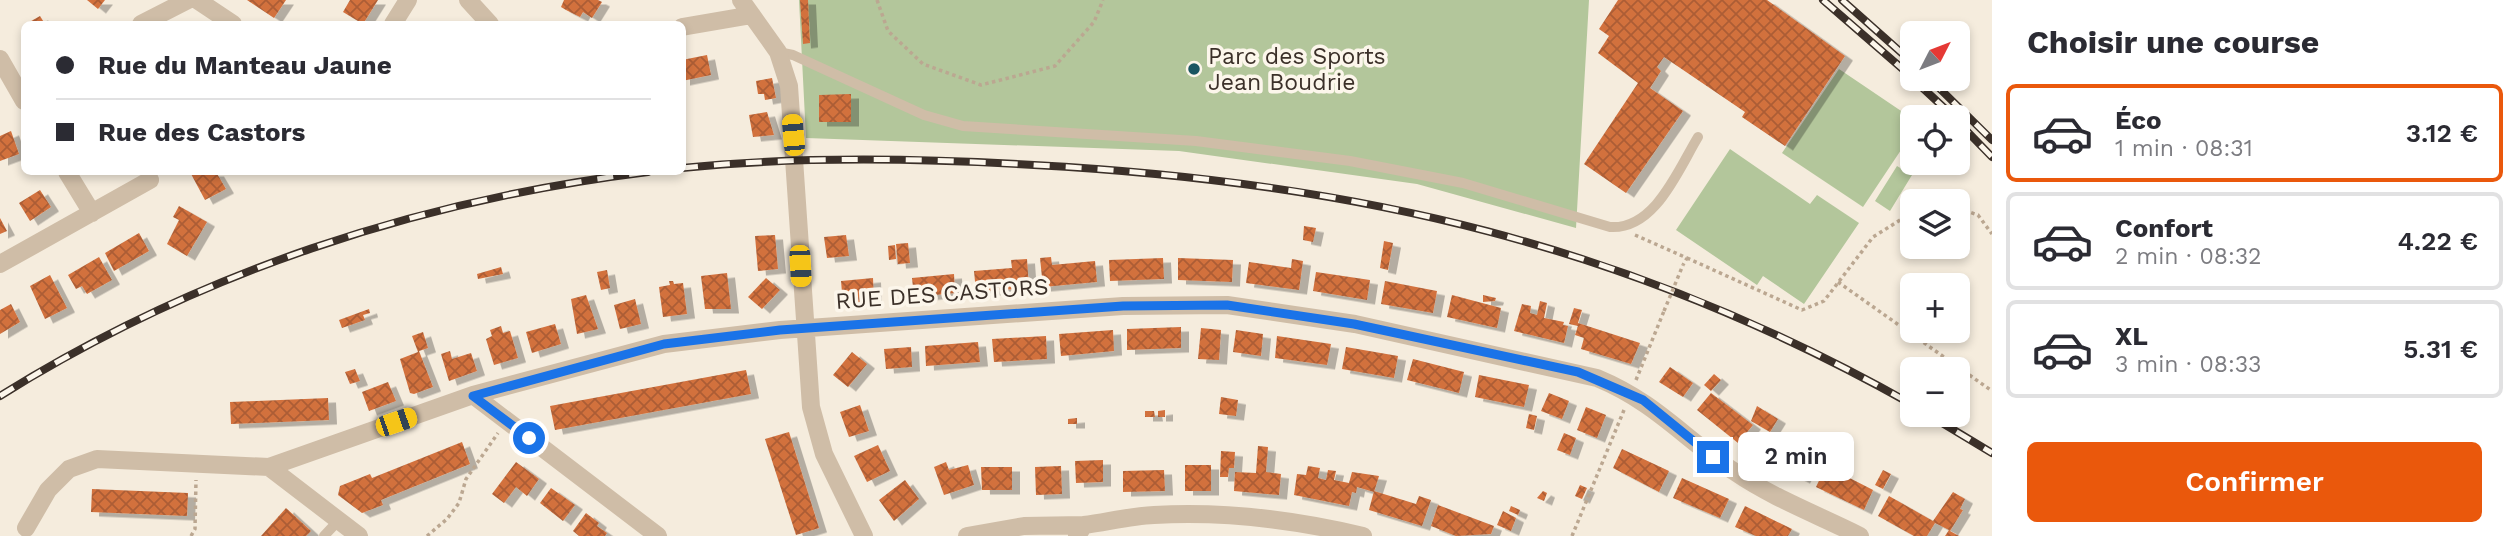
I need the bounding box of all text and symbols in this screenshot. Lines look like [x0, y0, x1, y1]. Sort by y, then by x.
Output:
north arrow [1900, 21, 1970, 91]
map controls [1900, 21, 1970, 427]
text: Choisir une course [2027, 23, 2319, 61]
place label: Parc des Sports Jean Boudrie [1208, 43, 1386, 96]
text: Rue du Manteau Jaune [98, 50, 392, 80]
marker: Parc des Sports Jean Boudrie [1186, 61, 1202, 77]
icon: car [2031, 102, 2094, 165]
button: locate [1900, 105, 1970, 175]
text: Éco [2115, 105, 2162, 135]
car [781, 113, 806, 157]
text: Rue des Castors [98, 117, 305, 147]
text: 3.12 € [2406, 118, 2478, 148]
text: 1 min · 08:31 [2115, 135, 2253, 162]
button: layers [1900, 189, 1970, 259]
icon: car [2031, 210, 2094, 273]
text: Confort [2115, 213, 2213, 243]
text: 4.22 € [2397, 226, 2478, 256]
text: 2 min · 08:32 [2115, 243, 2262, 270]
car [789, 244, 812, 288]
street label: RUE DES CASTORS [835, 273, 1049, 315]
button: + [1900, 273, 1970, 343]
icon: car [2031, 318, 2094, 381]
text: XL [2115, 321, 2148, 351]
text: 5.31 € [2403, 334, 2478, 364]
text: 3 min · 08:33 [2115, 351, 2262, 378]
button: − [1900, 357, 1970, 427]
car [373, 405, 420, 439]
route start [513, 422, 545, 454]
callout: 2 min [1738, 433, 1853, 482]
route end [1697, 441, 1729, 473]
button: Confirmer [2027, 442, 2482, 522]
text: 2 min [1764, 443, 1828, 470]

